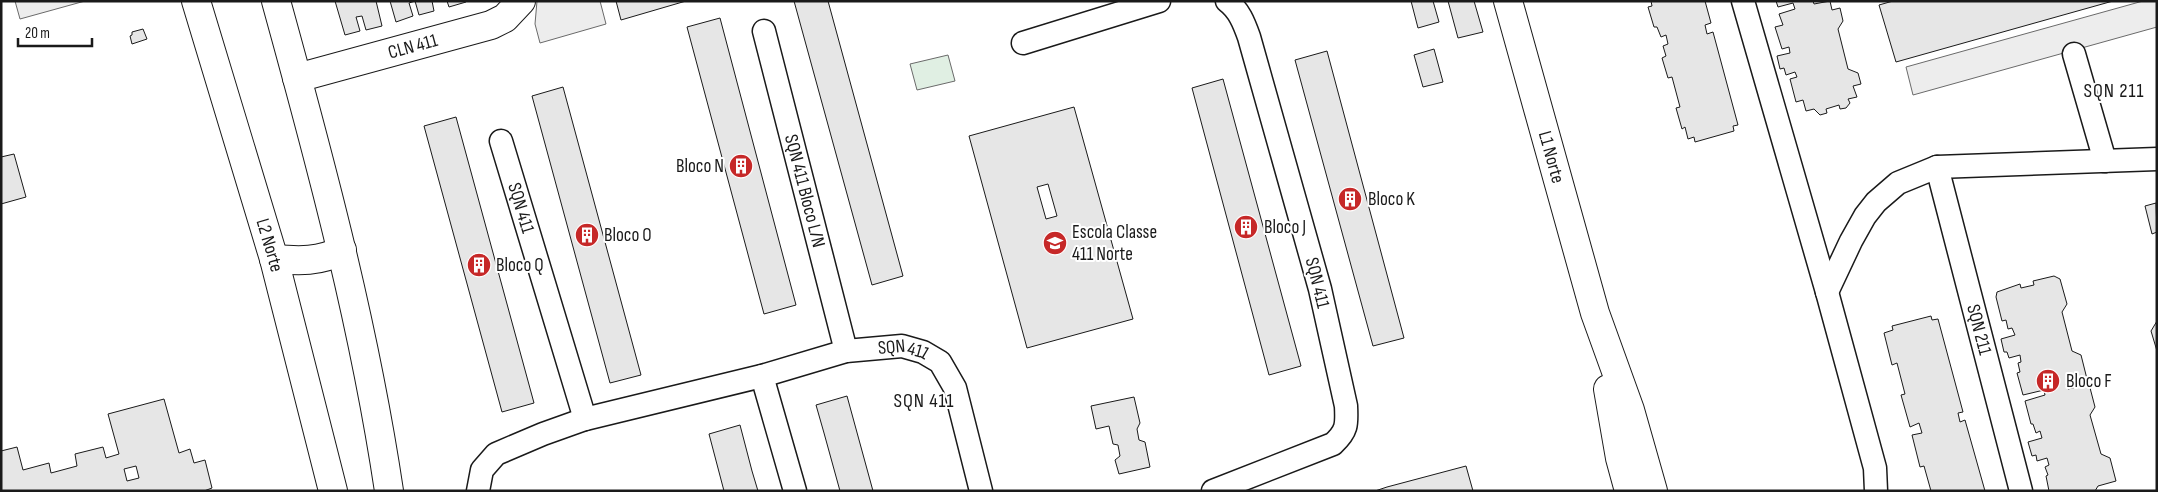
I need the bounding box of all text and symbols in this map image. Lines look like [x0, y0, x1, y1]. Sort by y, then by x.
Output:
scale bar [18, 15, 91, 47]
text: 20 m [25, 24, 50, 43]
street label: CLN 411 [385, 29, 440, 64]
district label: SQN 211 [2083, 79, 2145, 103]
street label: L1 Norte [1533, 128, 1570, 186]
street label: SQN 411 Bloco L/N [779, 132, 830, 250]
building icon: Bloco N [728, 153, 754, 179]
place label: Bloco N [676, 155, 724, 178]
street label: SQN 411 [503, 180, 540, 236]
building icon: Bloco K [1337, 186, 1363, 212]
place label: Bloco K [1368, 188, 1415, 211]
building icon: Bloco J [1233, 214, 1259, 240]
street label: L2 Norte [251, 216, 288, 274]
place label: Bloco J [1264, 216, 1306, 239]
place label: Escola Classe 411 Norte [1072, 221, 1157, 266]
building icon: Bloco O [574, 222, 600, 248]
place label: Bloco O [604, 224, 652, 247]
school or university icon: Escola Classe 411 Norte [1042, 230, 1068, 256]
building icon: Bloco Q [466, 252, 492, 278]
place label: Bloco Q [496, 254, 544, 277]
street label: SQN 411 [1300, 255, 1334, 311]
street label: SQN 211 [1962, 302, 1997, 358]
street label: SQN 411 [877, 334, 934, 365]
building icon: Bloco F [2035, 368, 2061, 394]
place label: Bloco F [2066, 370, 2112, 393]
district label: SQN 411 [893, 389, 955, 413]

